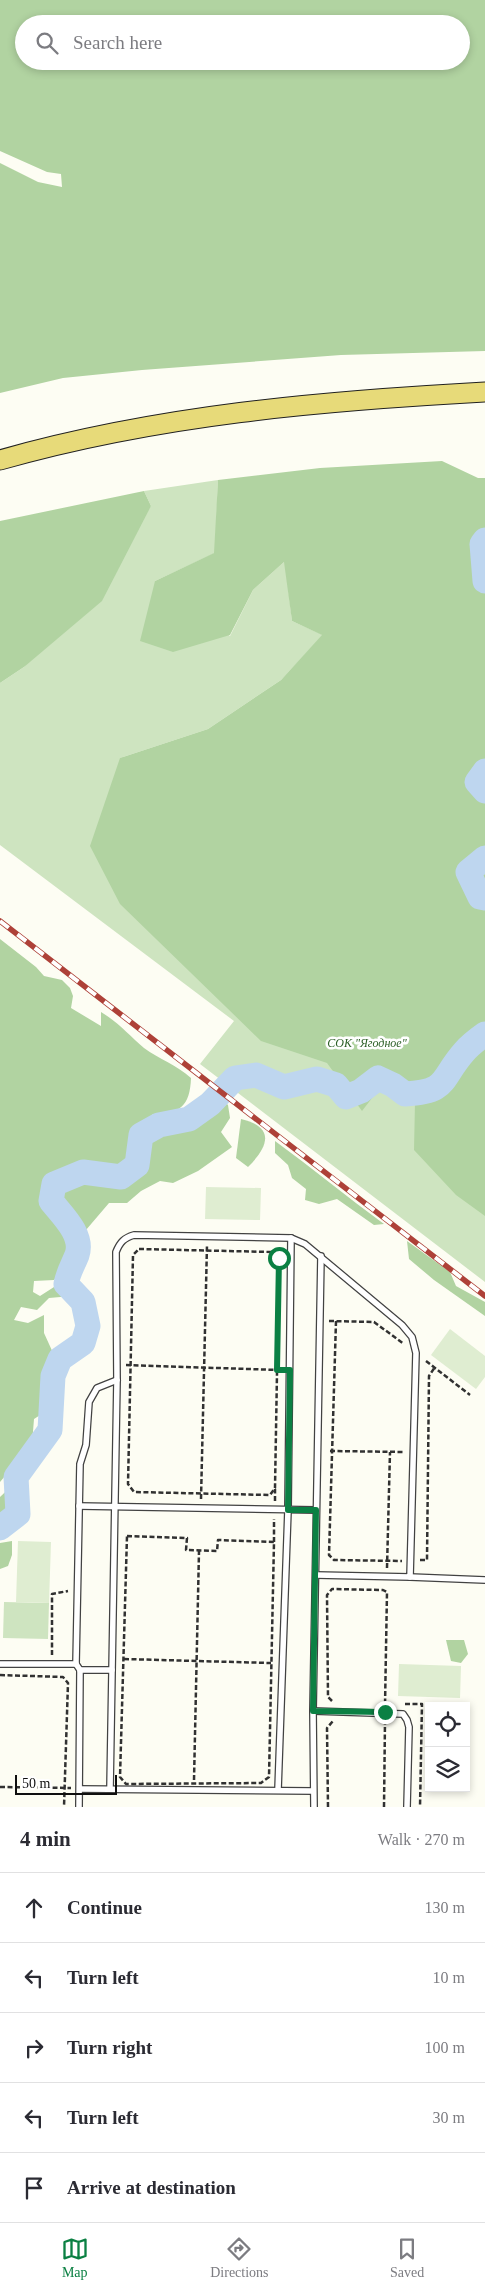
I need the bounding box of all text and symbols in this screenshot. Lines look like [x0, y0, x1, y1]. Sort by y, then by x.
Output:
search box [15, 15, 470, 70]
icon: search [33, 29, 61, 57]
text: Search here [73, 32, 162, 53]
park label: СОК "Ягодное" [327, 1036, 408, 1050]
route start [268, 1247, 291, 1270]
route end [374, 1701, 397, 1724]
map controls [425, 1702, 470, 1792]
button: locate [425, 1702, 470, 1747]
button: layers [425, 1747, 470, 1792]
scale bar [15, 1772, 118, 1795]
text: 50 m [22, 1776, 50, 1791]
text: 4 min [20, 1827, 71, 1851]
text: Walk · 270 m [378, 1831, 465, 1848]
icon: ahead [20, 1894, 48, 1922]
text: Continue [67, 1897, 142, 1918]
text: 130 m [425, 1899, 465, 1916]
icon: left [20, 1964, 48, 1992]
text: Turn left [67, 1967, 139, 1988]
text: 10 m [433, 1969, 465, 1986]
icon: right [20, 2034, 48, 2062]
text: Turn right [67, 2037, 152, 2058]
text: 100 m [425, 2039, 465, 2056]
icon: left [20, 2104, 48, 2132]
text: Turn left [67, 2107, 139, 2128]
text: 30 m [433, 2109, 465, 2126]
icon: arrive [20, 2174, 48, 2202]
text: Arrive at destination [67, 2177, 236, 2198]
tab: Map [61, 2235, 89, 2281]
tab: Directions [210, 2235, 269, 2281]
tab: Saved [390, 2235, 424, 2281]

